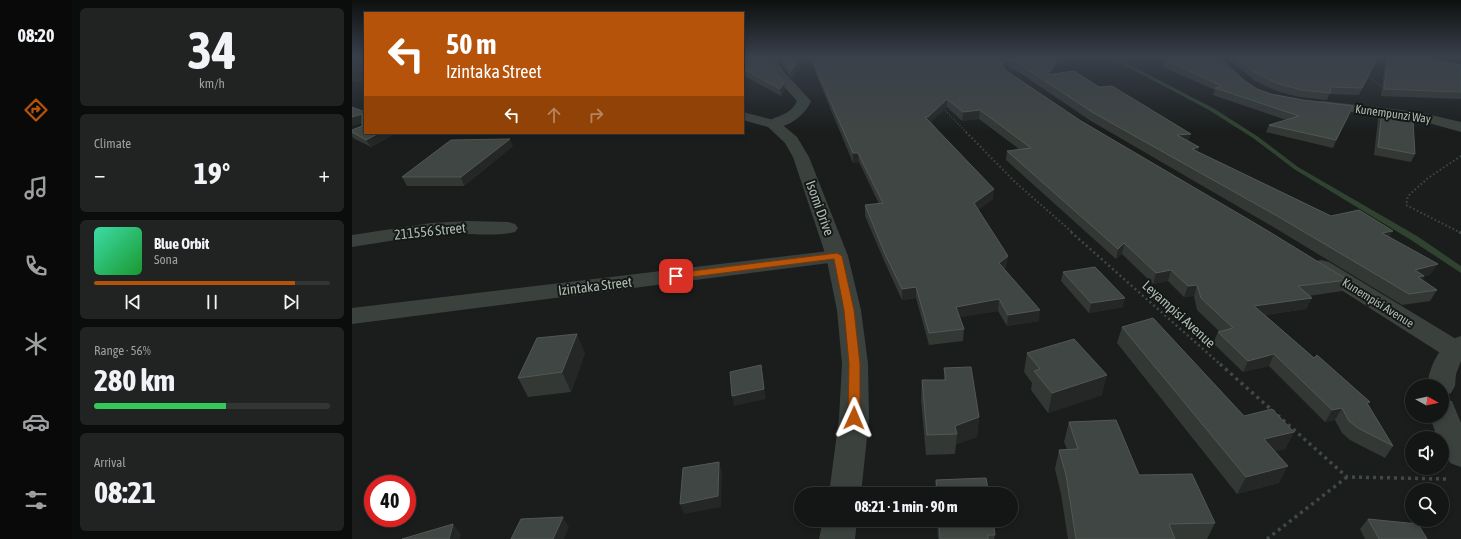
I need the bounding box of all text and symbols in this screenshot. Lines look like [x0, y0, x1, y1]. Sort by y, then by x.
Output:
text: 34 [188, 20, 236, 80]
text: 08:20 [17, 25, 55, 46]
icon: left [380, 28, 432, 80]
text: 50 m [446, 28, 496, 60]
text: Izintaka Street [446, 61, 542, 82]
text: km/h [199, 76, 225, 91]
icon: directions [22, 96, 50, 124]
street label: Kunempunzi Way [1354, 102, 1432, 126]
icon: left [501, 104, 523, 126]
icon: ahead [543, 104, 565, 126]
icon: right [585, 104, 607, 126]
text: Climate [94, 136, 131, 151]
text: 19° [194, 156, 230, 190]
text: − [94, 161, 105, 187]
text: + [319, 161, 330, 187]
icon: music [22, 174, 50, 202]
street label: Isomi Drive [803, 178, 837, 238]
street label: 211556 Street [393, 219, 467, 243]
text: Blue Orbit [154, 235, 209, 252]
icon: phone [22, 252, 50, 280]
text: Sona [154, 252, 178, 267]
pin [659, 259, 693, 293]
icon: arrive [665, 265, 687, 287]
street label: Izintaka Street [557, 274, 633, 298]
street label: Kunempisi Avenue [1340, 275, 1416, 331]
street label: Leyampisi Avenue [1139, 277, 1219, 351]
icon: previous [122, 291, 144, 313]
icon: pause [201, 291, 223, 313]
icon: next [280, 291, 302, 313]
icon: climate [22, 330, 50, 358]
text: Range · 56% [94, 343, 151, 358]
text: 280 km [94, 363, 175, 397]
north arrow [1405, 379, 1449, 423]
map controls [1405, 379, 1449, 527]
position arrow [833, 397, 875, 439]
icon: car [22, 408, 50, 436]
button: sound [1405, 431, 1449, 475]
text: Arrival [94, 455, 126, 470]
text: 08:21 [94, 475, 156, 509]
speed limit sign: 40 [364, 475, 416, 527]
button: search [1405, 483, 1449, 527]
icon: filters [22, 486, 50, 514]
text: 08:21 · 1 min · 90 m [854, 498, 958, 515]

